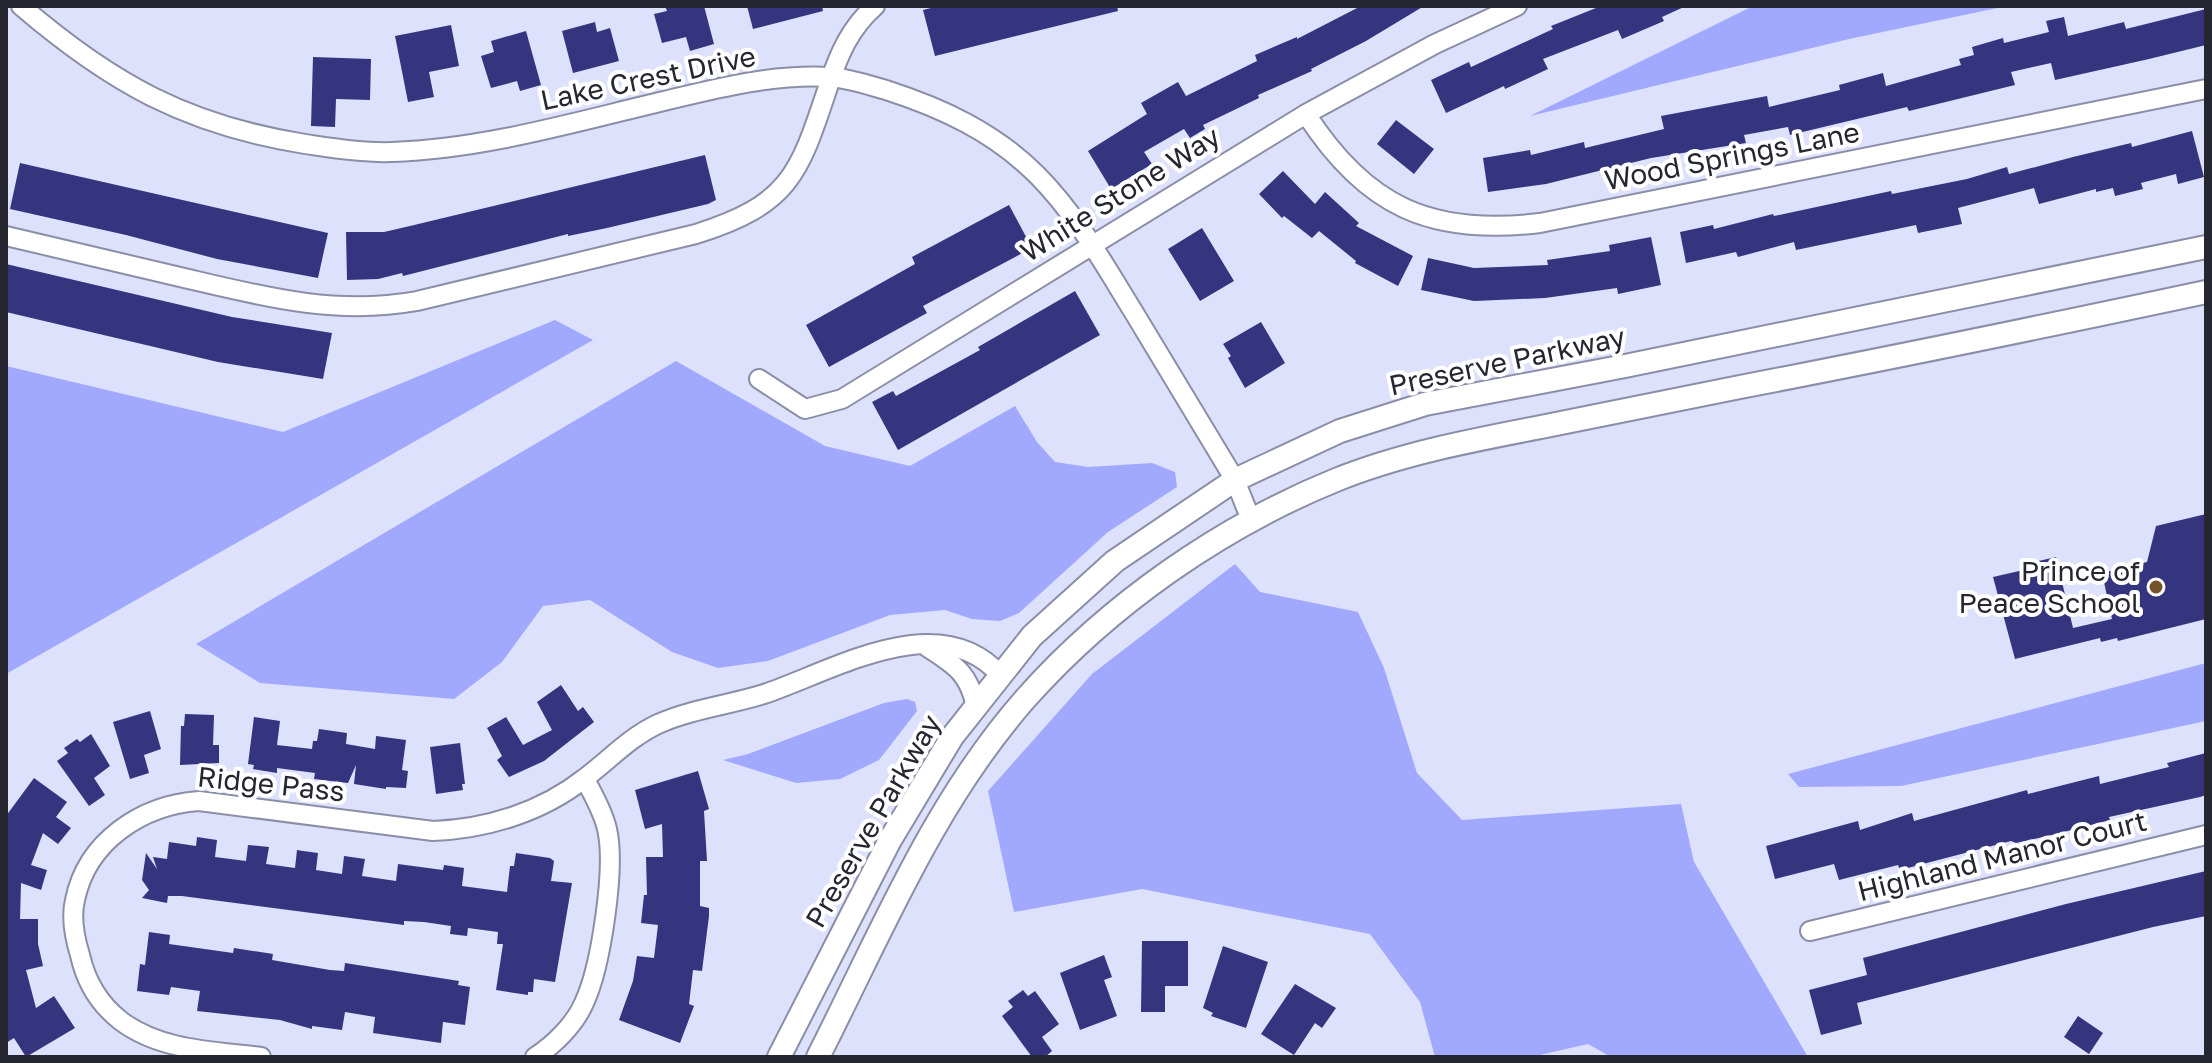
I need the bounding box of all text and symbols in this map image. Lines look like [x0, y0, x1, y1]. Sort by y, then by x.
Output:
street label: Lake Crest Drive [537, 39, 758, 116]
street label: Wood Springs Lane [1602, 115, 1862, 196]
street label: White Stone Way [1014, 119, 1226, 268]
street label: Preserve Parkway [1386, 319, 1628, 402]
place label: Prince of Peace School [1958, 554, 2140, 619]
marker: Prince of Peace School [2147, 578, 2165, 596]
street label: Preserve Parkway [798, 708, 947, 933]
street label: Ridge Pass [196, 759, 346, 808]
street label: Highland Manor Court [1854, 804, 2150, 907]

